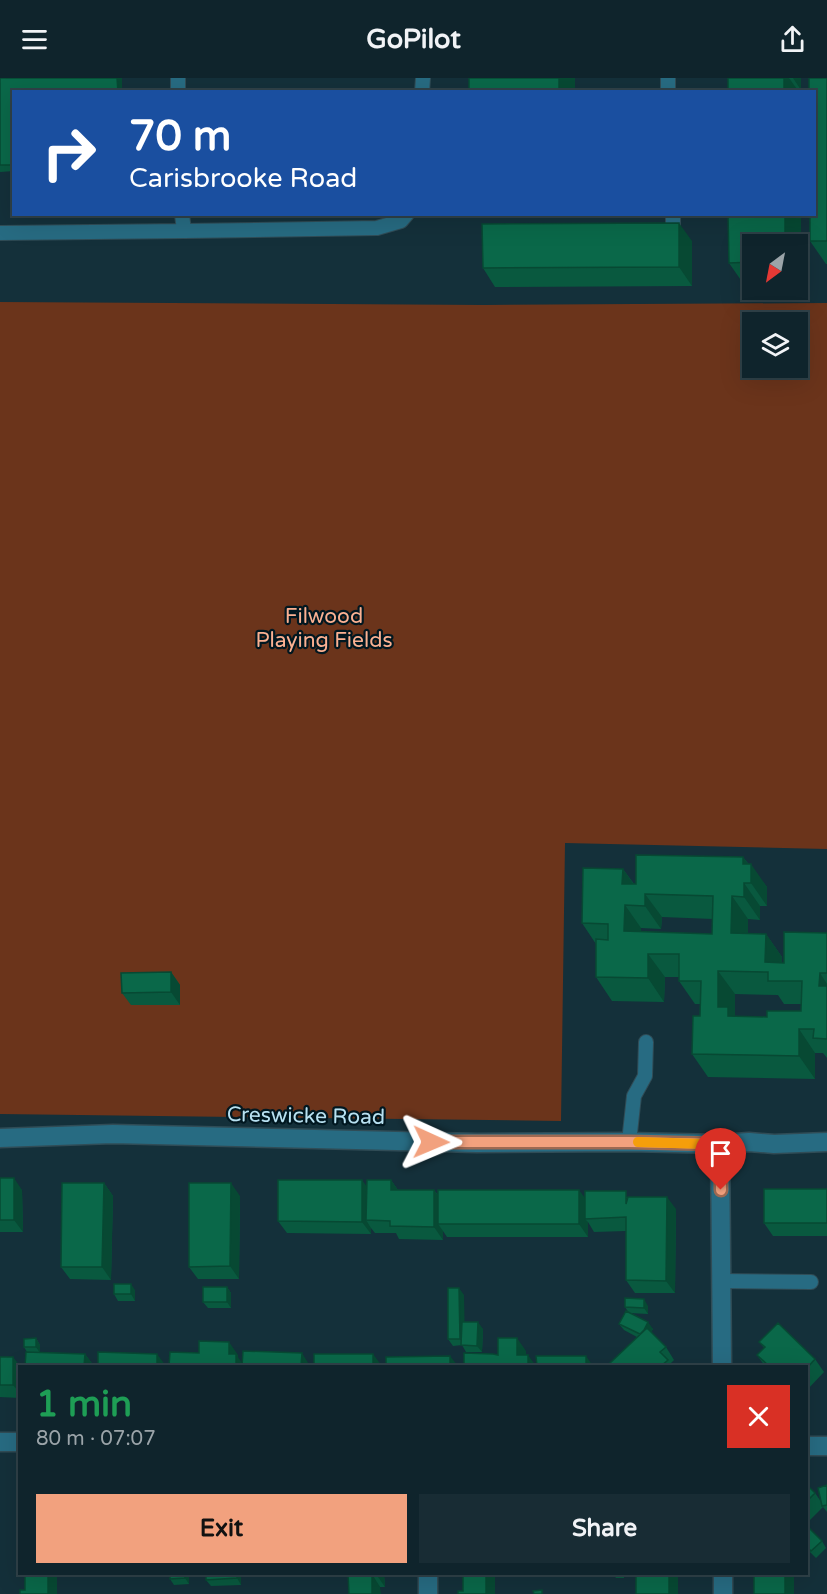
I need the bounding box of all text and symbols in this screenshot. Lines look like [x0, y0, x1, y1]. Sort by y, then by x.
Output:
icon: menu [18, 23, 51, 56]
text: GoPilot [366, 23, 461, 56]
icon: share [776, 23, 809, 56]
text: 70 m [129, 111, 231, 162]
icon: right [30, 114, 108, 192]
text: Carisbrooke Road [129, 162, 357, 195]
north arrow [742, 234, 808, 300]
map controls [742, 234, 808, 378]
button: layers [742, 312, 808, 378]
park label: Filwood Playing Fields [255, 604, 393, 653]
street label: Creswicke Road [227, 1102, 385, 1130]
position arrow [399, 1110, 463, 1174]
pin [695, 1128, 746, 1190]
icon: arrive [704, 1137, 737, 1170]
text: 1 min [36, 1383, 132, 1426]
button: close [727, 1385, 790, 1448]
text: 80 m · 07:07 [36, 1427, 156, 1451]
button: Exit [36, 1494, 407, 1563]
button: Share [419, 1494, 790, 1563]

